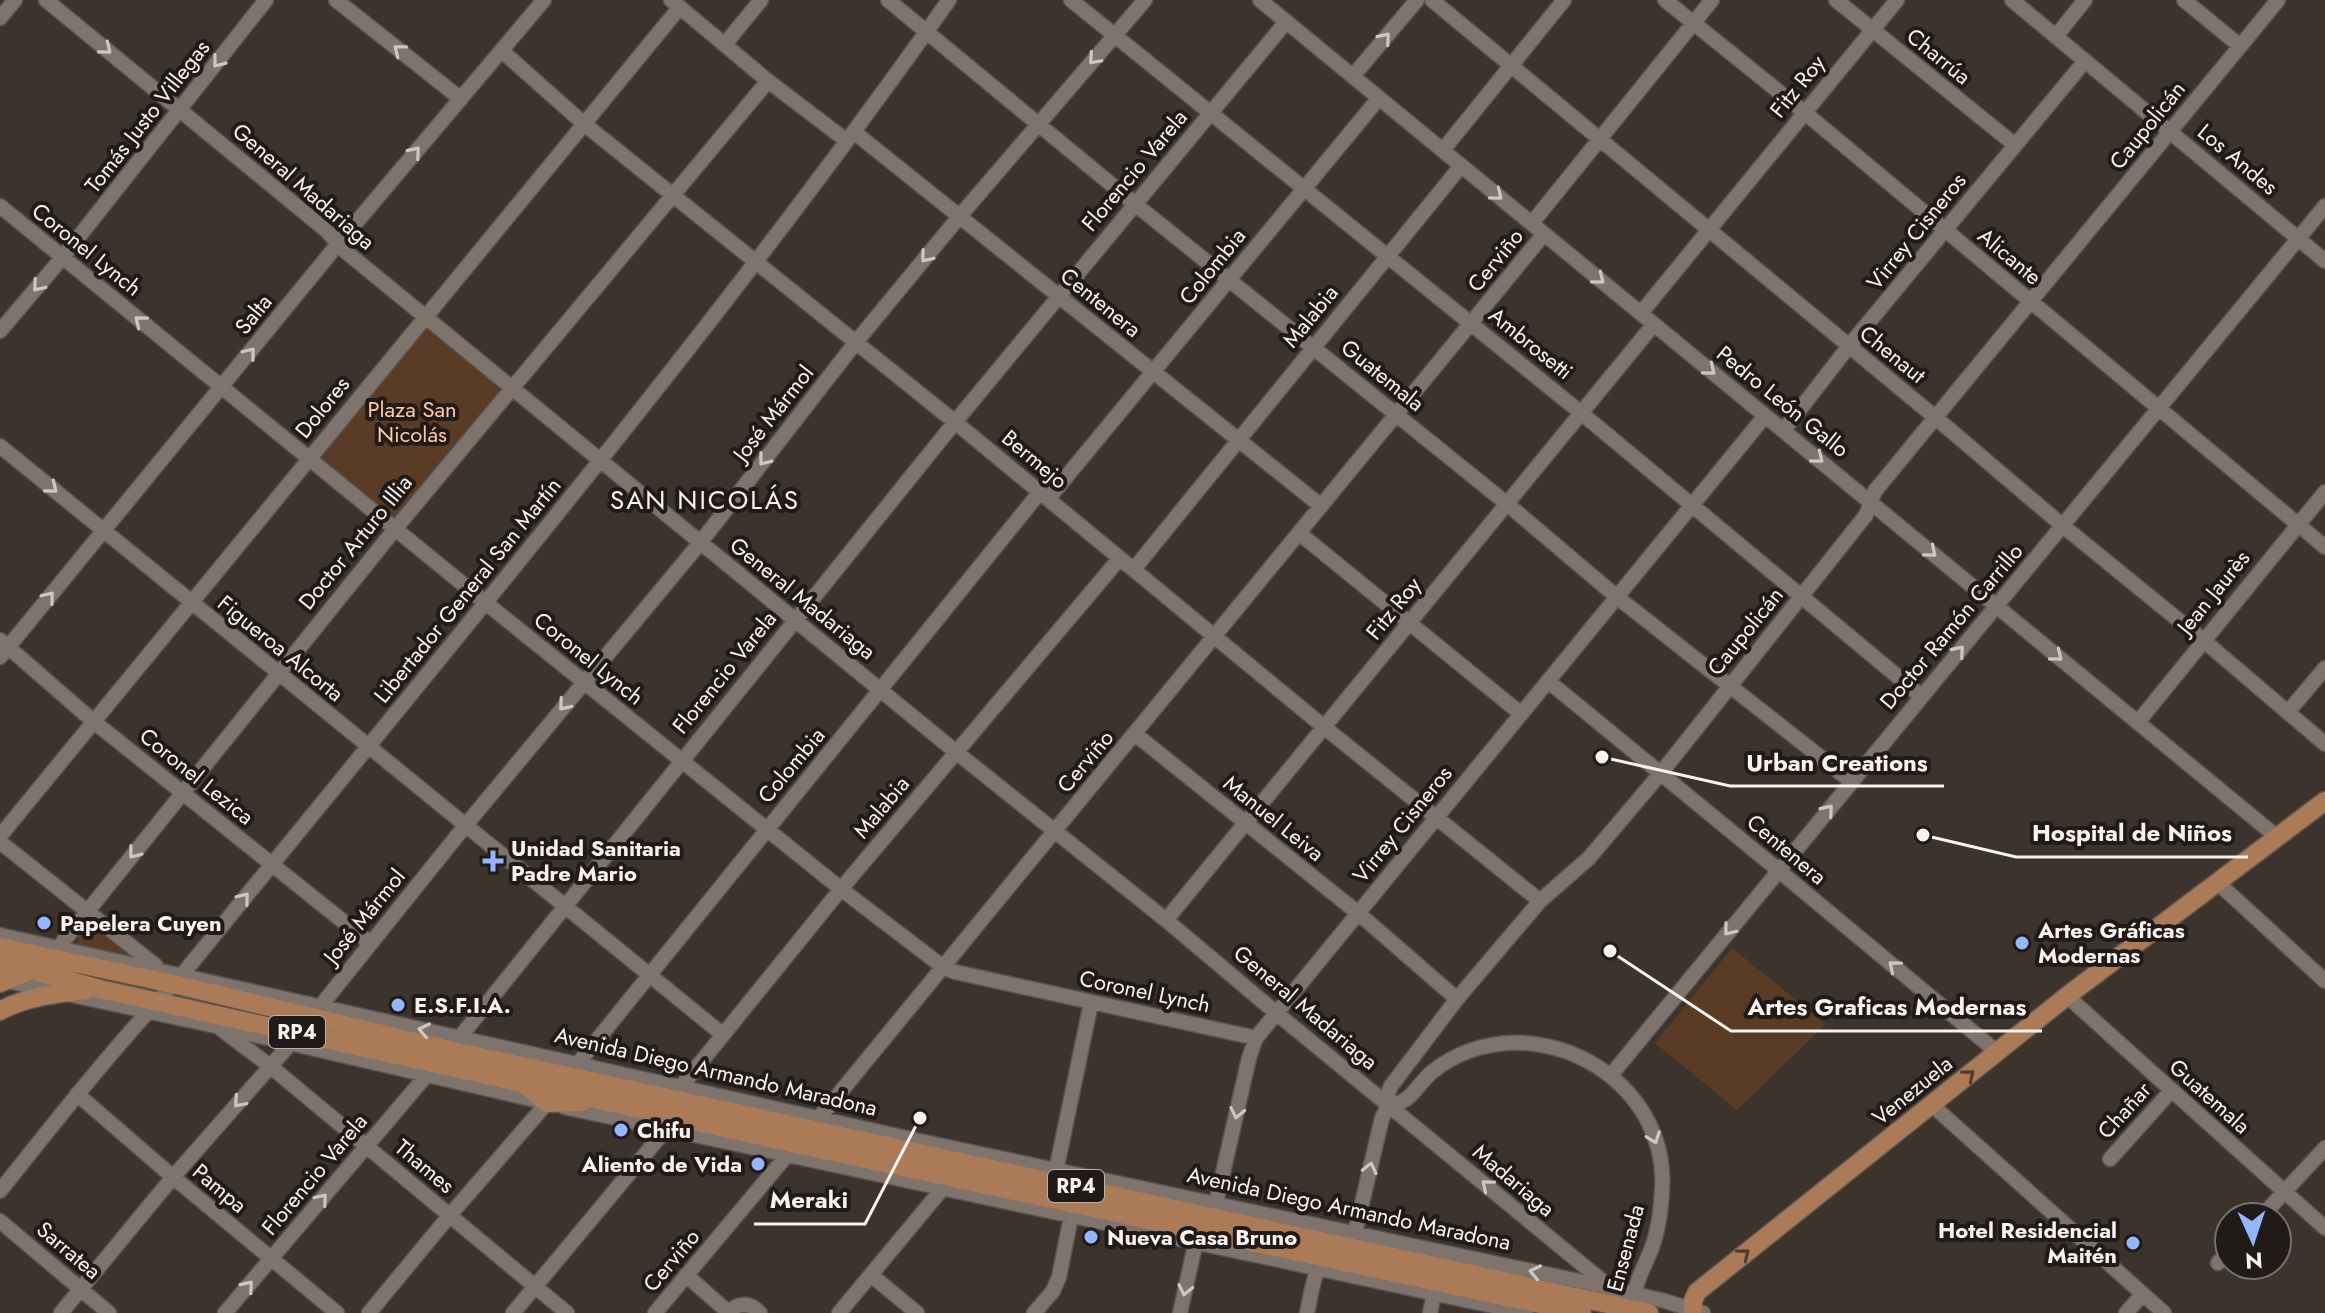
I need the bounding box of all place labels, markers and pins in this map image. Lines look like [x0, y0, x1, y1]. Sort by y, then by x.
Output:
callout: Urban Creations [1730, 738, 1944, 786]
callout: Hospital de Niños [2016, 809, 2248, 857]
place label: Unidad Sanitaria Padre Mario [511, 832, 681, 889]
marker: Unidad Sanitaria Padre Mario [482, 850, 504, 872]
place label: Papelera Cuyen [60, 907, 222, 939]
marker: Papelera Cuyen [35, 914, 53, 932]
place label: Artes Gráficas Modernas [2037, 914, 2185, 971]
marker: Artes Gráficas Modernas [2013, 934, 2031, 952]
callout: Artes Graficas Modernas [1731, 983, 2042, 1031]
place label: E.S.F.I.A. [414, 989, 511, 1021]
marker: E.S.F.I.A. [389, 996, 407, 1014]
place label: Chifu [637, 1114, 691, 1146]
marker: Chifu [612, 1121, 630, 1139]
place label: Aliento de Vida [581, 1148, 742, 1180]
marker: Aliento de Vida [749, 1155, 767, 1173]
callout: Meraki [754, 1176, 865, 1224]
place label: Hotel Residencial Maitén [1938, 1214, 2117, 1271]
place label: Nueva Casa Bruno [1107, 1221, 1297, 1253]
marker: Nueva Casa Bruno [1082, 1228, 1100, 1246]
marker: Hotel Residencial Maitén [2124, 1234, 2142, 1252]

